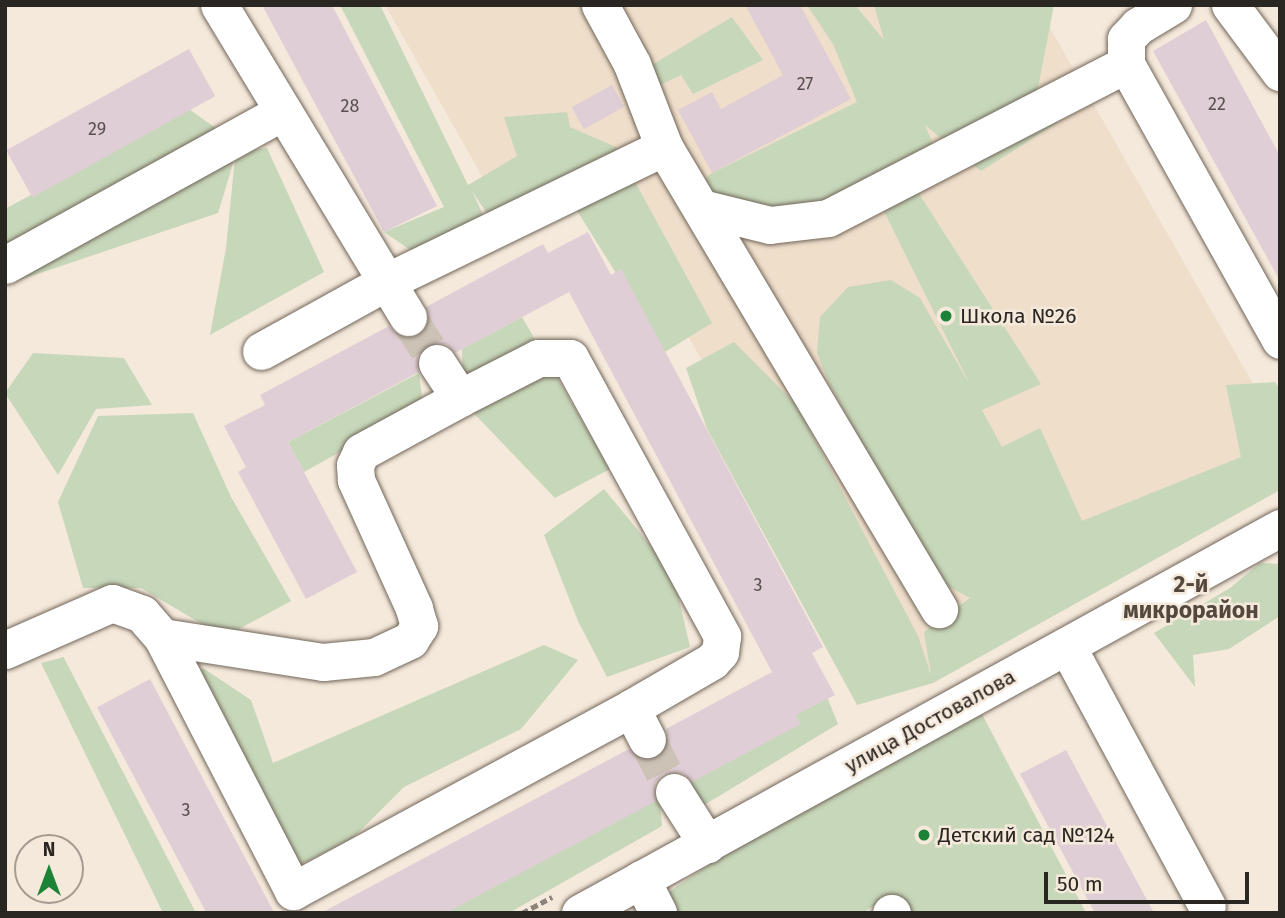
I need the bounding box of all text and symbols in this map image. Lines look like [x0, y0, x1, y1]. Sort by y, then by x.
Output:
house number: 27 [797, 73, 813, 95]
house number: 22 [1208, 93, 1226, 115]
house number: 28 [341, 95, 359, 117]
house number: 29 [88, 118, 106, 140]
place label: Школа №26 [960, 303, 1076, 329]
marker: Школа №26 [938, 308, 954, 324]
district label: 2-й микрорайон [1123, 570, 1259, 624]
house number: 3 [754, 574, 762, 596]
street label: улица Достовалова [840, 664, 1020, 778]
house number: 3 [182, 799, 190, 821]
place label: Детский сад №124 [938, 822, 1115, 848]
marker: Детский сад №124 [916, 827, 932, 843]
north arrow [14, 834, 84, 904]
text: N [43, 838, 55, 861]
scale bar [1047, 858, 1252, 902]
text: 50 m [1057, 871, 1103, 897]

